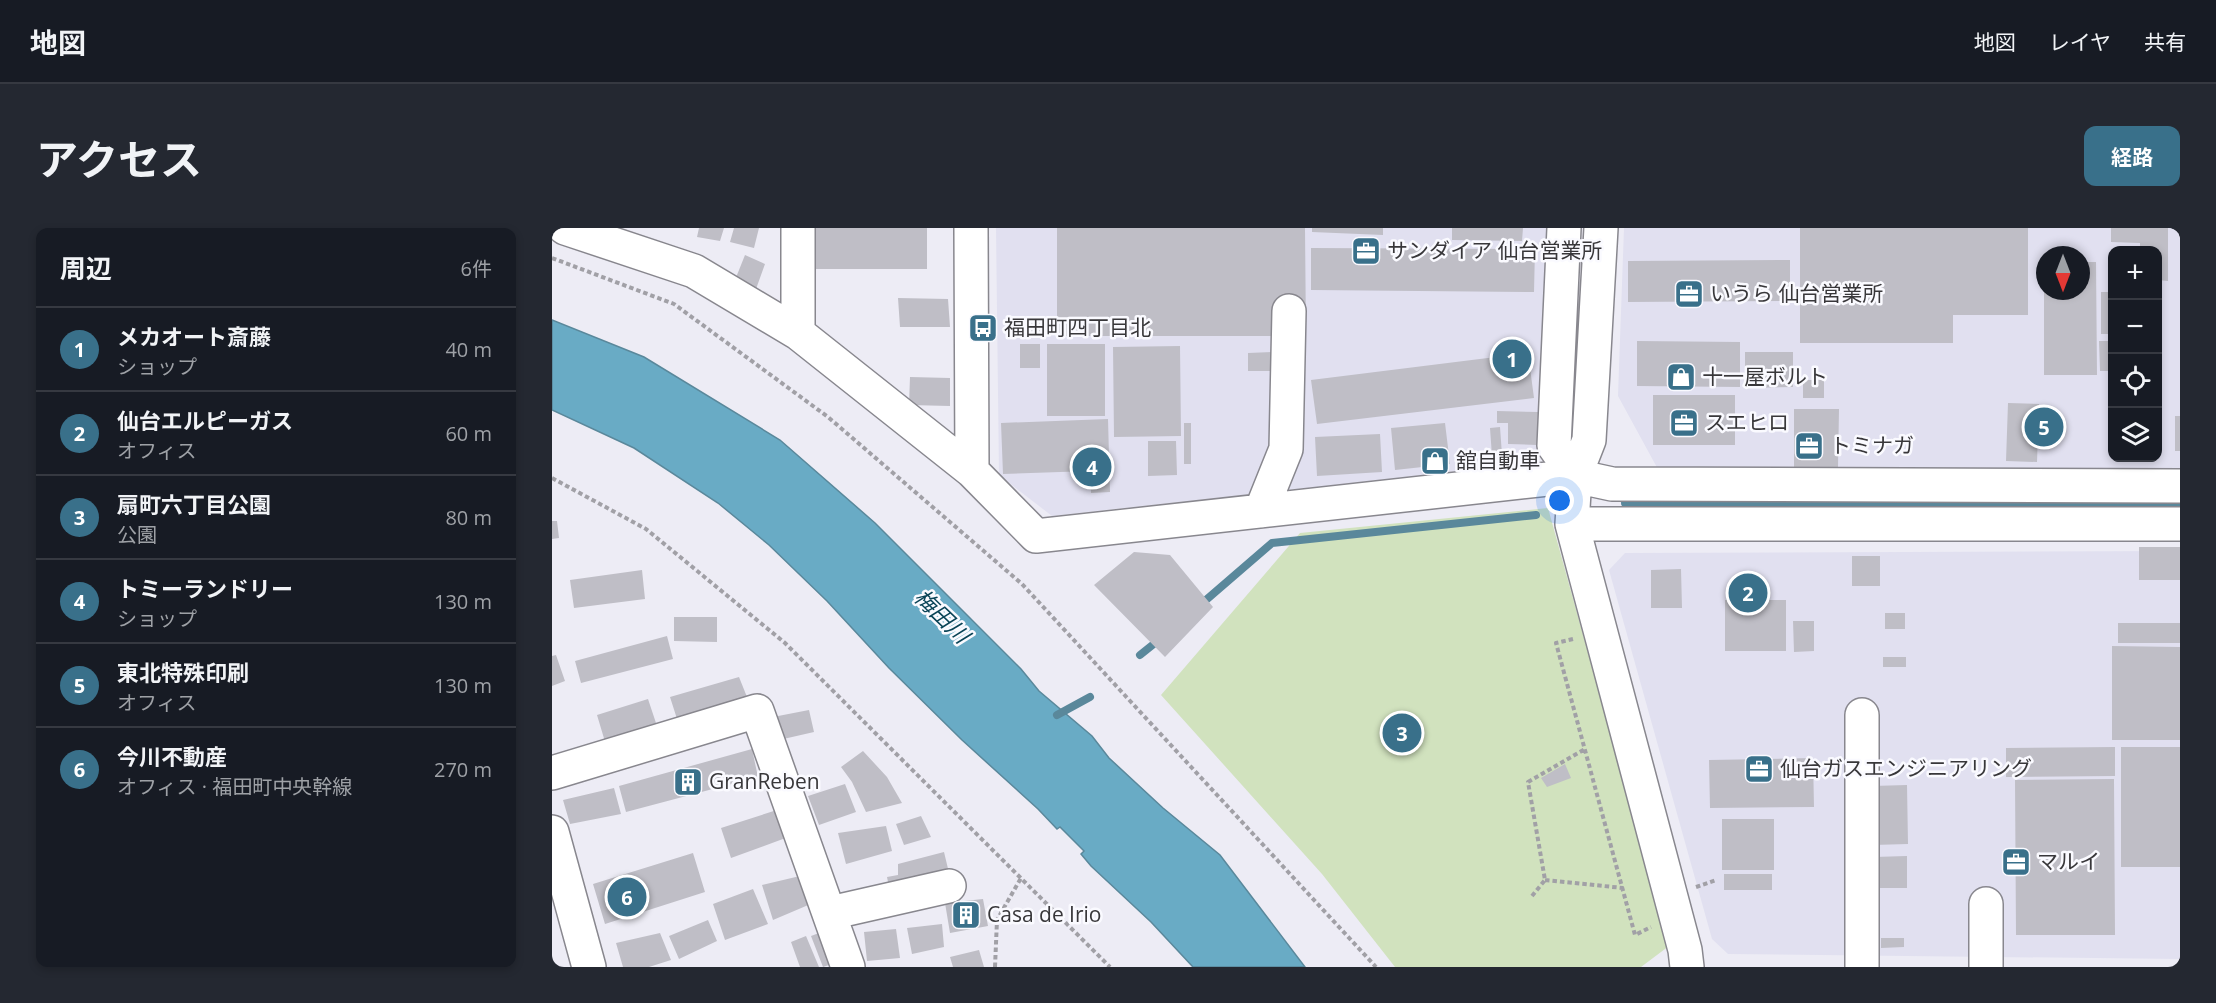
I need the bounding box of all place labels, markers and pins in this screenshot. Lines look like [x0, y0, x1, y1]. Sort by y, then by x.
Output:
office icon: サンダイア 仙台営業所 [1350, 235, 1382, 267]
place label: サンダイア 仙台営業所 [1387, 236, 1602, 264]
office icon: いうら 仙台営業所 [1673, 278, 1705, 310]
place label: いうら 仙台営業所 [1710, 279, 1883, 307]
bus stop icon: 福田町四丁目北 [967, 312, 999, 344]
place label: 福田町四丁目北 [1004, 313, 1151, 341]
pin: 1 [1492, 336, 1532, 382]
shop icon: 十一屋ボルト [1665, 361, 1697, 393]
place label: 十一屋ボルト [1702, 362, 1828, 390]
pin: 5 [2024, 404, 2064, 450]
office icon: スエヒロ [1668, 407, 1700, 439]
place label: スエヒロ [1705, 408, 1789, 436]
office icon: トミナガ [1793, 430, 1825, 462]
place label: トミナガ [1830, 431, 1914, 459]
pin: 4 [1072, 444, 1112, 490]
shop icon: 舘自動車 [1419, 445, 1451, 477]
place label: 舘自動車 [1456, 446, 1540, 474]
pin: 2 [1728, 570, 1768, 616]
pin: 3 [1382, 710, 1422, 756]
office icon: 仙台ガスエンジニアリング [1743, 753, 1775, 785]
place label: 仙台ガスエンジニアリング [1780, 754, 2032, 782]
building icon: GranReben [672, 766, 704, 798]
place label: GranReben [709, 767, 820, 795]
office icon: マルイ [2000, 846, 2032, 878]
place label: マルイ [2037, 847, 2100, 875]
pin: 6 [608, 874, 646, 920]
building icon: Casa de Irio [950, 899, 982, 931]
place label: Casa de Irio [987, 900, 1102, 928]

